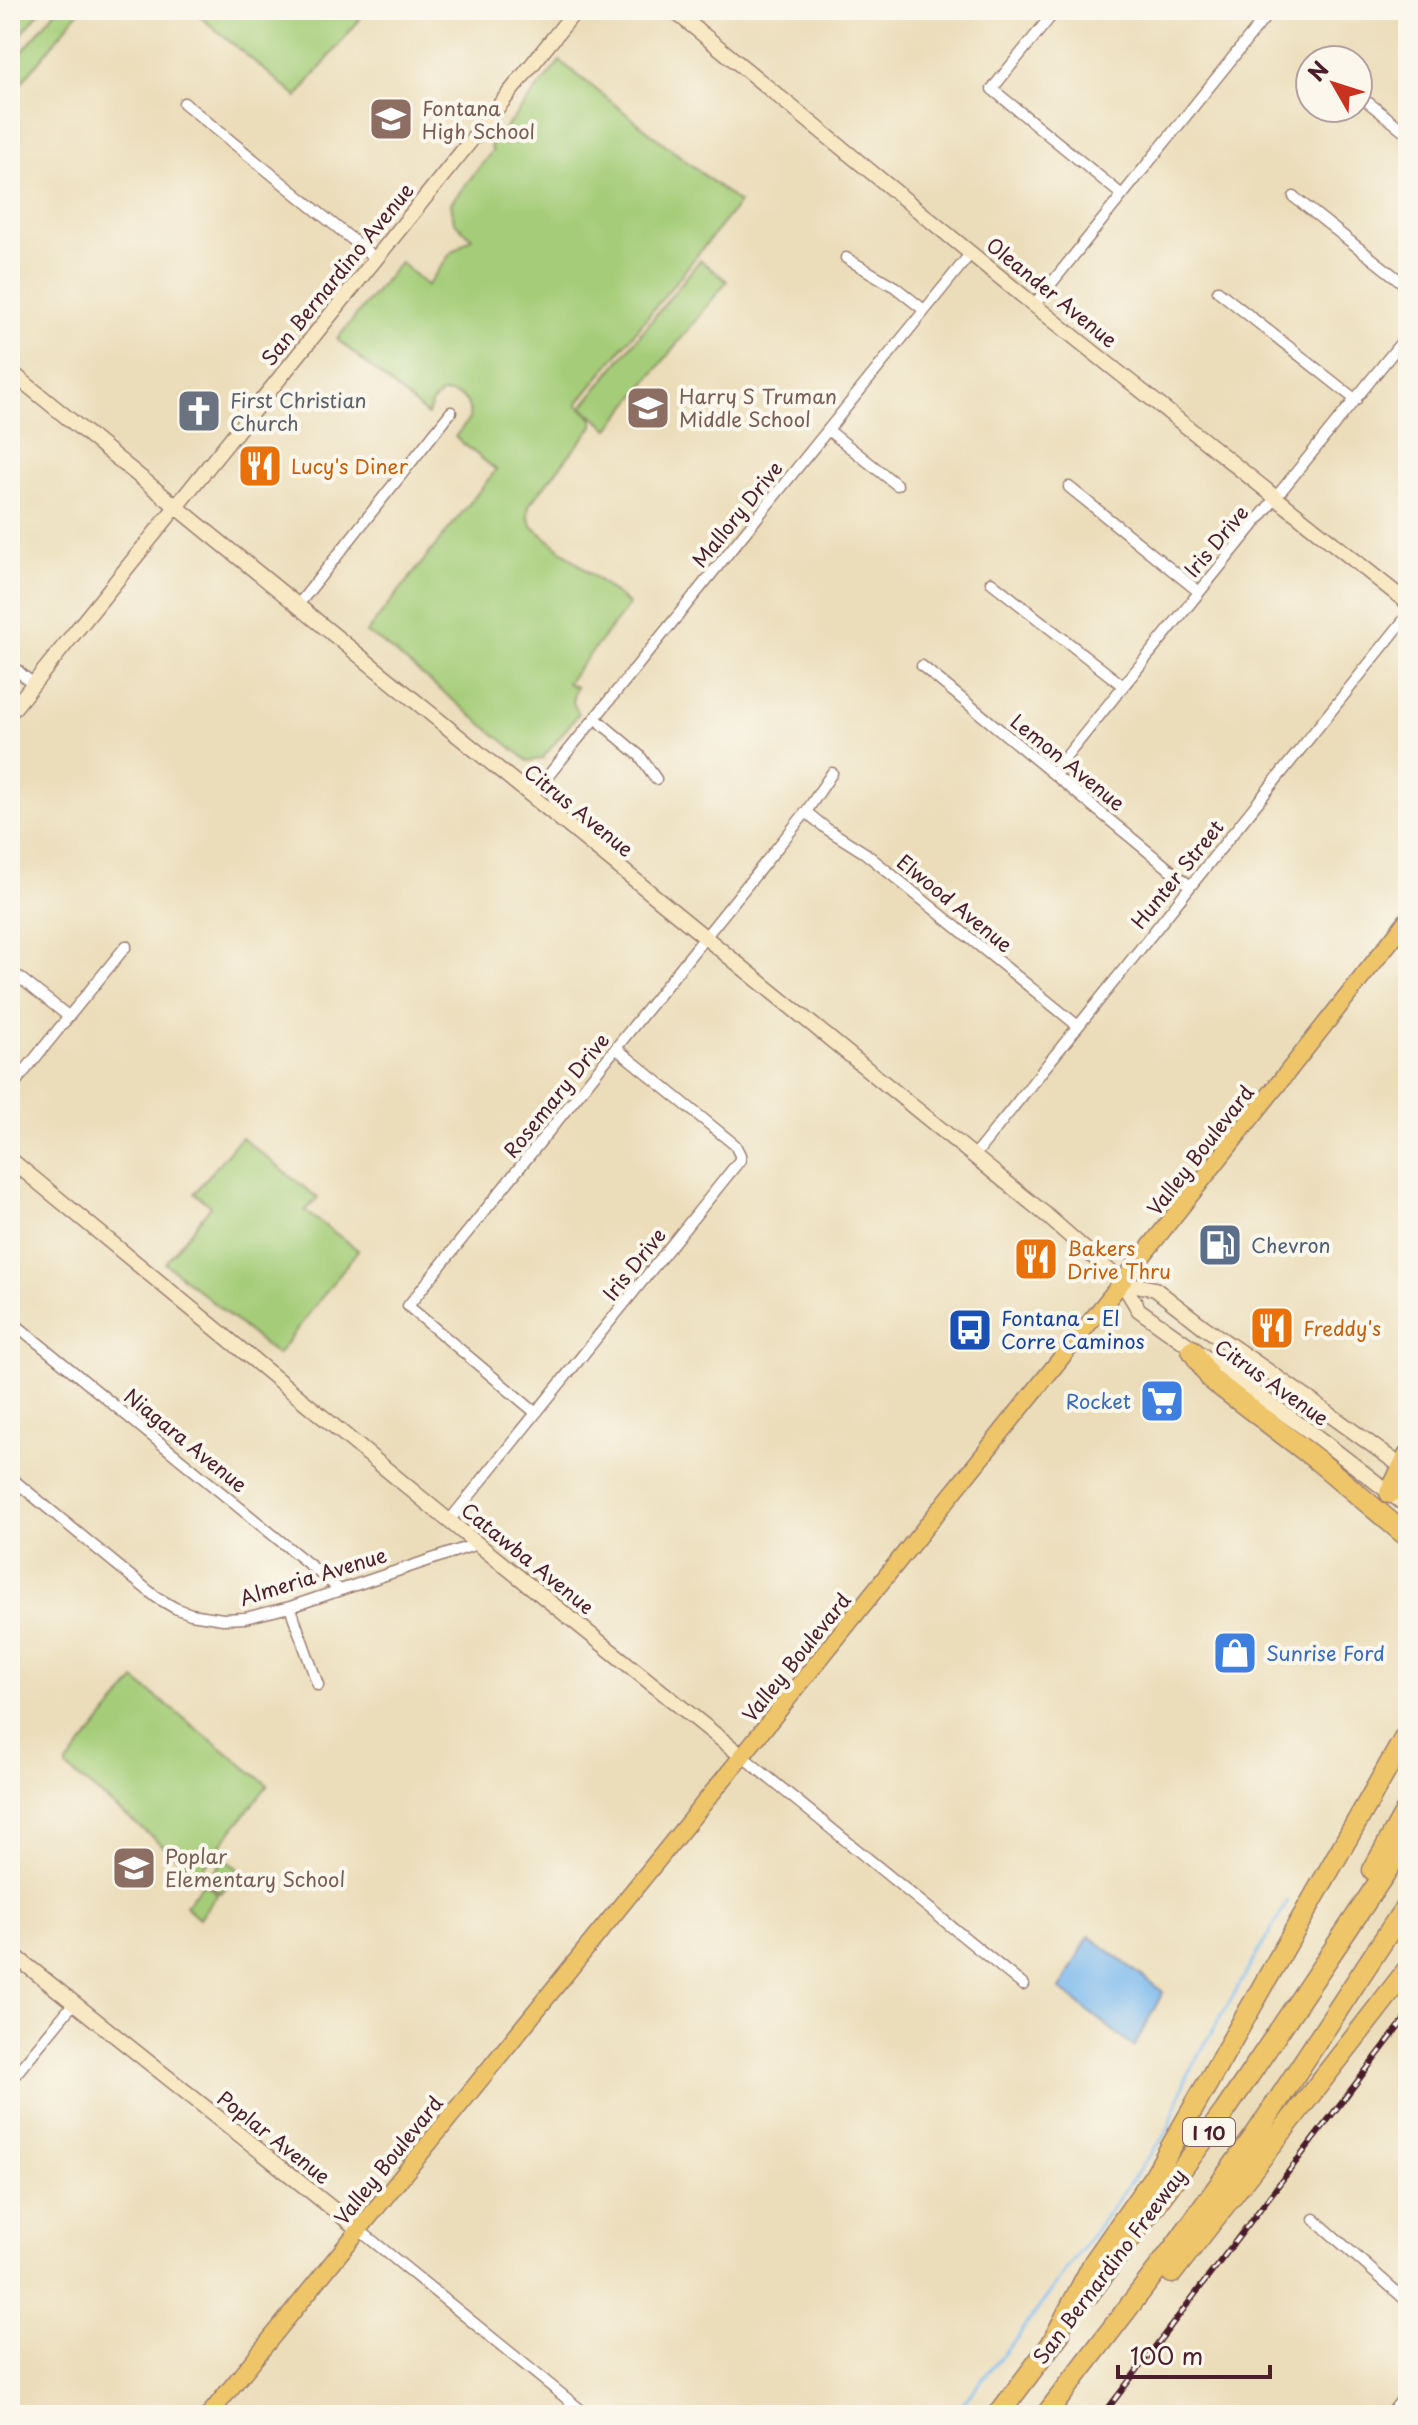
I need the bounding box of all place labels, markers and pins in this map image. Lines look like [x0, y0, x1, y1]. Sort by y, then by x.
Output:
place label: Fontana High School [422, 93, 535, 146]
school or university icon: Fontana High School [367, 95, 415, 143]
place label: Harry S Truman Middle School [679, 381, 837, 434]
school or university icon: Harry S Truman Middle School [624, 384, 672, 432]
place label: First Christian Church [230, 385, 366, 438]
church icon: First Christian Church [175, 387, 223, 435]
restaurant icon: Lucy's Diner [236, 442, 284, 490]
place label: Lucy's Diner [291, 451, 409, 481]
fuel station icon: Chevron [1196, 1221, 1244, 1269]
place label: Chevron [1251, 1230, 1331, 1260]
place label: Bakers Drive Thru [1067, 1233, 1171, 1286]
restaurant icon: Bakers Drive Thru [1012, 1235, 1060, 1283]
place label: Fontana - El Corre Caminos [1001, 1303, 1145, 1356]
restaurant icon: Freddy's [1248, 1304, 1296, 1352]
bus stop icon: Fontana - El Corre Caminos [946, 1306, 994, 1354]
place label: Freddy's [1303, 1313, 1381, 1343]
supermarket icon: Rocket [1138, 1377, 1186, 1425]
place label: Rocket [1066, 1386, 1131, 1416]
shop icon: Sunrise Ford [1211, 1629, 1259, 1677]
place label: Sunrise Ford [1266, 1638, 1385, 1668]
place label: Poplar Elementary School [165, 1841, 345, 1894]
school or university icon: Poplar Elementary School [110, 1844, 158, 1892]

